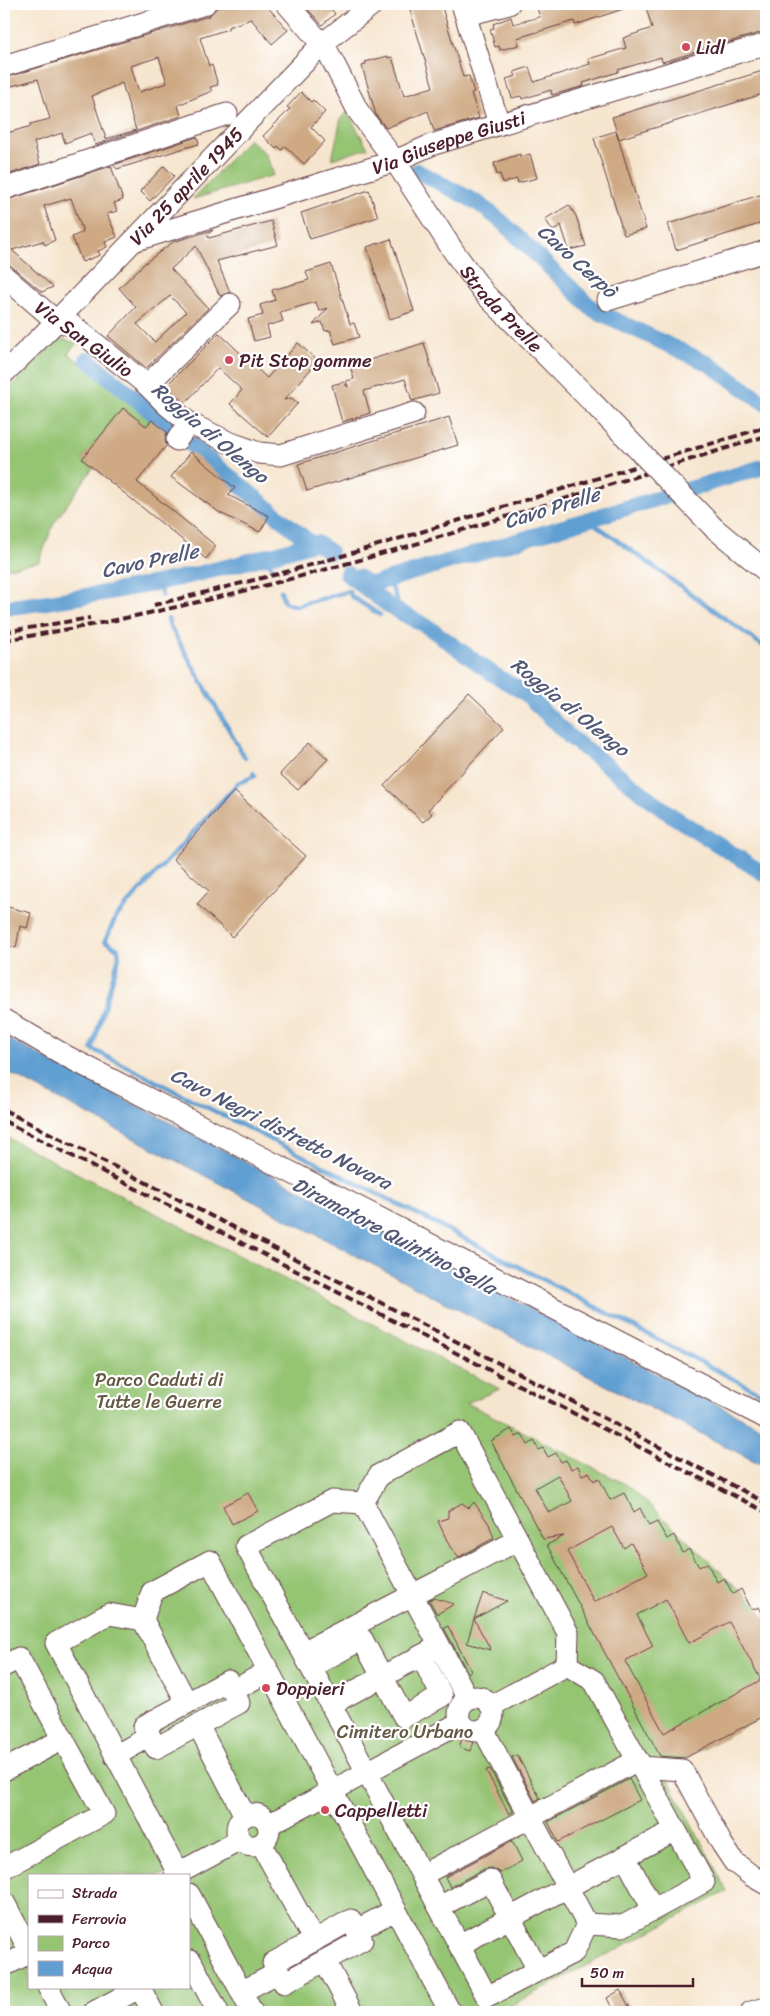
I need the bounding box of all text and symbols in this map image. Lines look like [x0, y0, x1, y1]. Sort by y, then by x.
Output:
place label: Lidl [696, 31, 726, 64]
marker: Lidl [680, 41, 692, 53]
street label: Via Giuseppe Giusti [368, 101, 530, 184]
street label: Via 25 aprile 1945 [121, 118, 252, 253]
water label: Cavo Cerpò [529, 215, 627, 308]
street label: Strada Prelle [452, 257, 551, 361]
street label: Via San Giulio [28, 292, 141, 386]
place label: Pit Stop gomme [239, 344, 372, 377]
marker: Pit Stop gomme [223, 354, 235, 366]
water label: Roggia di Olengo [144, 373, 277, 493]
water label: Cavo Prelle [500, 476, 606, 539]
water label: Cavo Prelle [98, 533, 203, 588]
water label: Roggia di Olengo [503, 648, 638, 767]
water label: Cavo Negri distretto Novara [164, 1058, 400, 1201]
water label: Diramatore Quintino Sella [286, 1167, 505, 1306]
park label: Parco Caduti di Tutte le Guerre [95, 1363, 224, 1418]
place label: Doppieri [276, 1672, 345, 1705]
marker: Doppieri [260, 1682, 272, 1694]
park label: Cimitero Urbano [337, 1715, 473, 1748]
place label: Cappelletti [335, 1794, 428, 1827]
marker: Cappelletti [319, 1804, 331, 1816]
legend [28, 1874, 190, 1988]
text: Strada [72, 1880, 118, 1906]
text: Ferrovia [72, 1906, 127, 1932]
text: Parco [72, 1930, 110, 1956]
text: Acqua [71, 1956, 113, 1982]
scale bar [582, 1956, 694, 1988]
text: 50 m [590, 1960, 625, 1986]

